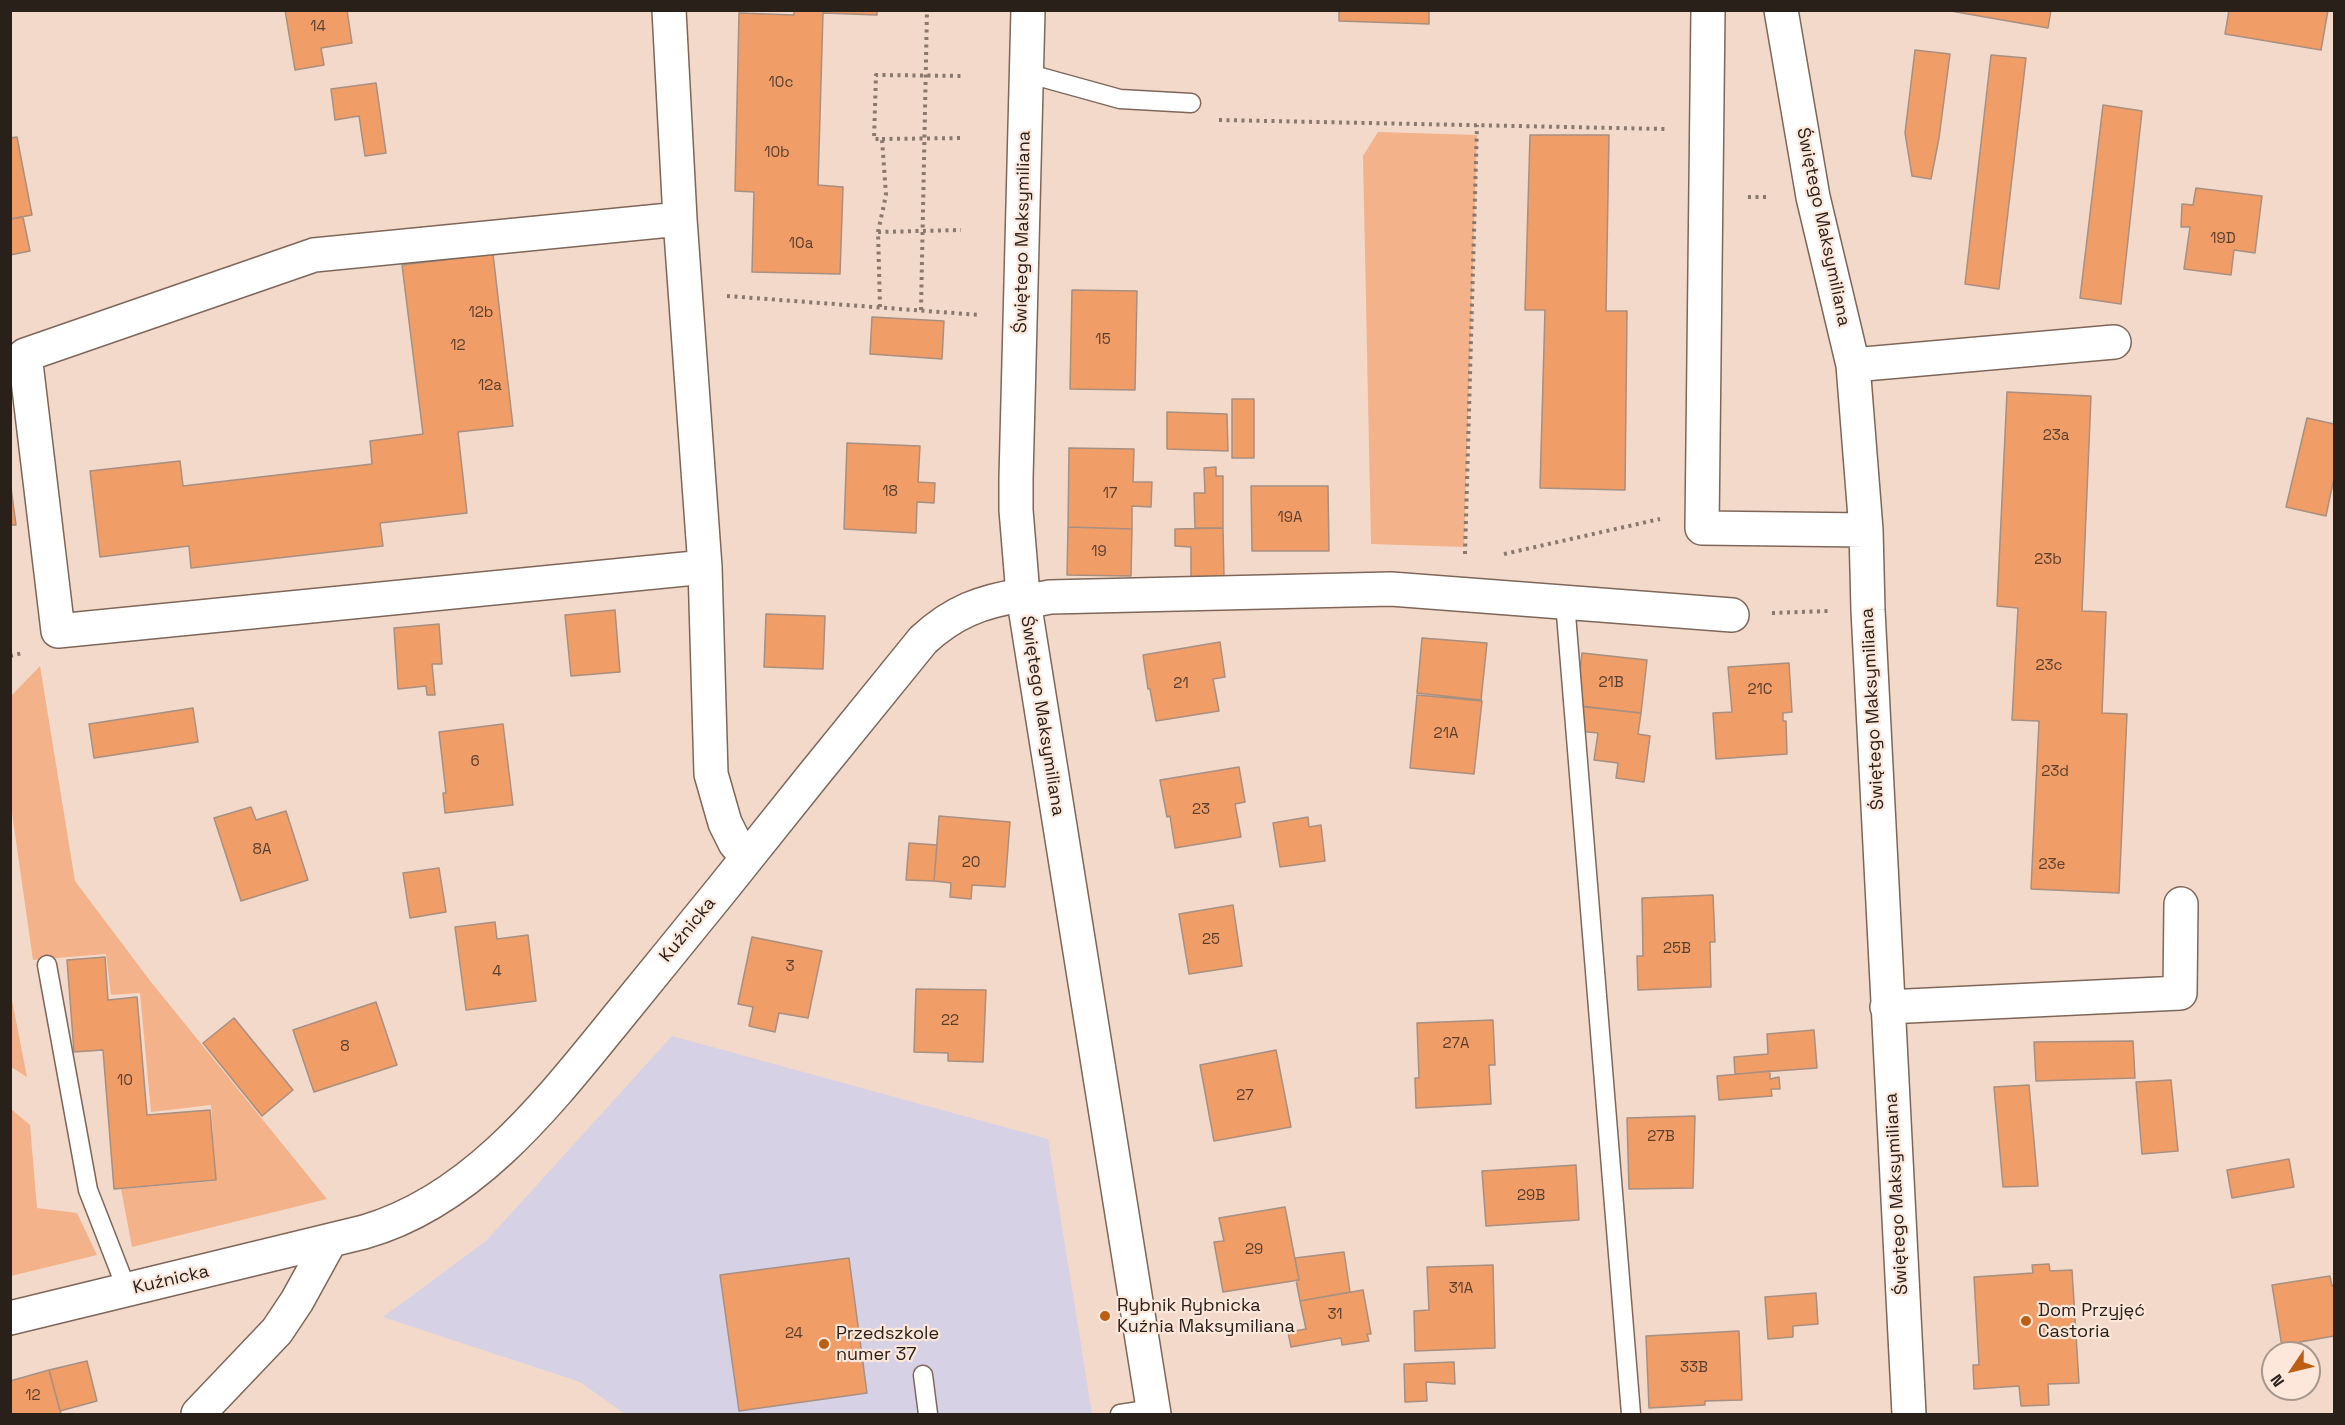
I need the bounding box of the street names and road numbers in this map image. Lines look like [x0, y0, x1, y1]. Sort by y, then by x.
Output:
street label: Świętego Maksymiliana [1791, 126, 1855, 328]
street label: Świętego Maksymiliana [1010, 131, 1036, 333]
street label: Świętego Maksymiliana [1857, 607, 1889, 811]
street label: Świętego Maksymiliana [1016, 614, 1068, 818]
street label: Kuźnicka [655, 893, 721, 967]
street label: Świętego Maksymiliana [1881, 1092, 1913, 1296]
street label: Kuźnicka [131, 1261, 211, 1299]

